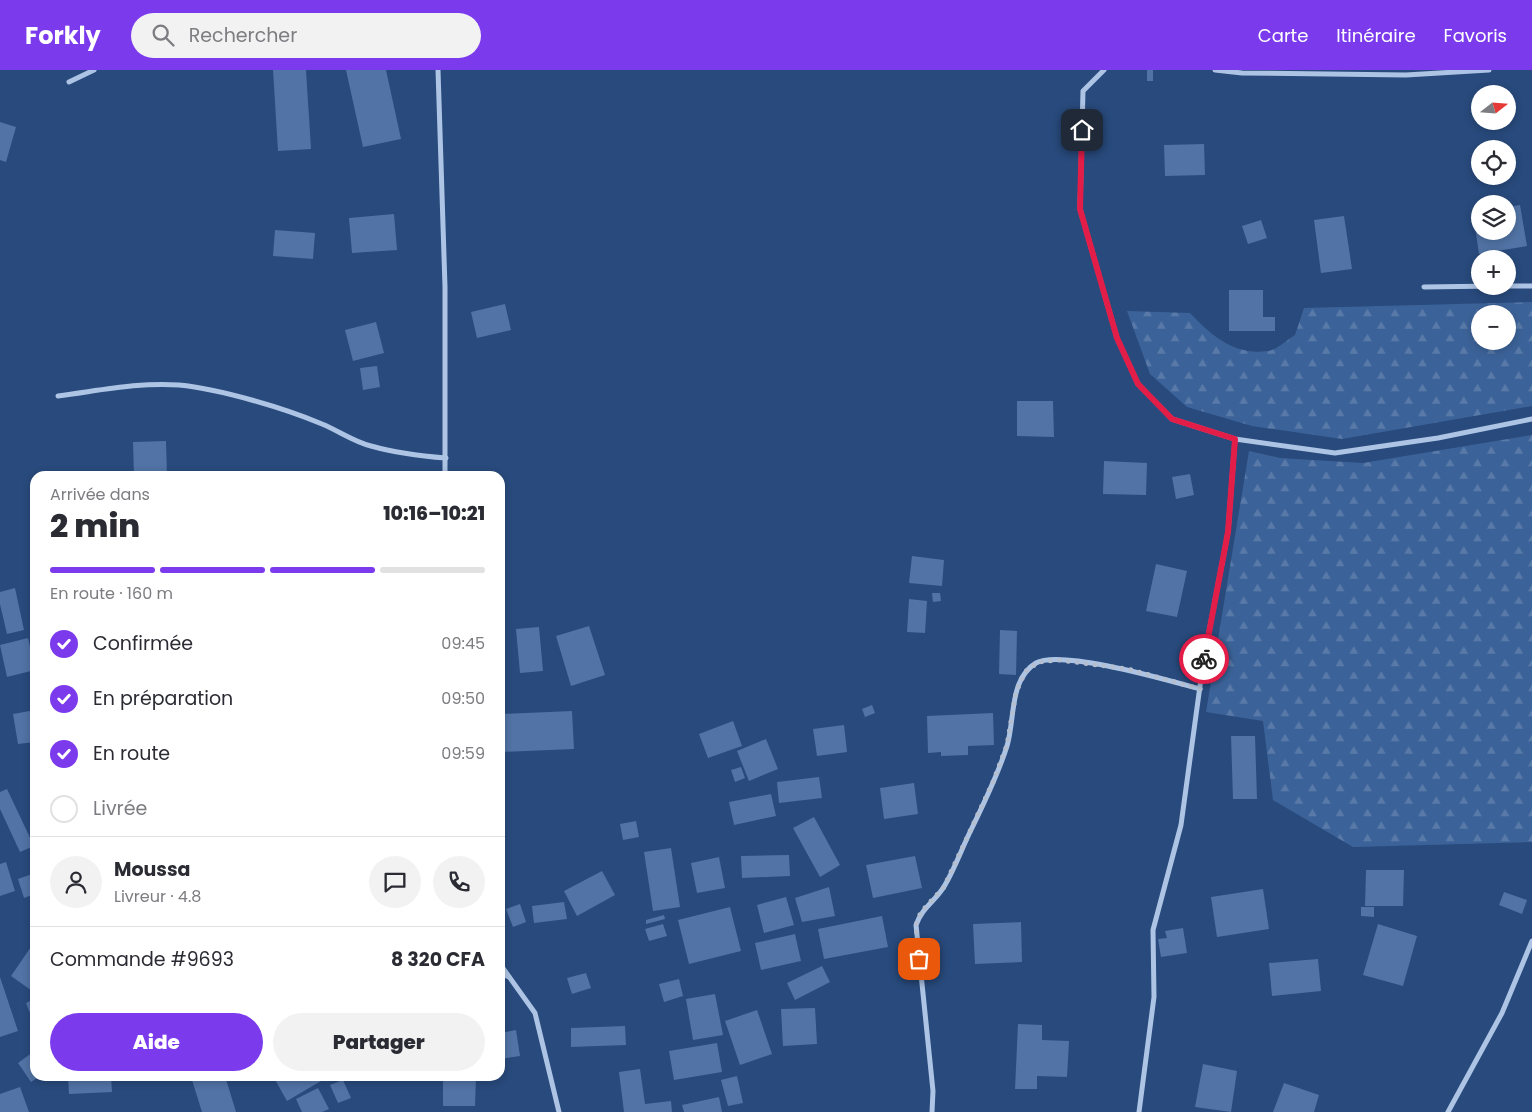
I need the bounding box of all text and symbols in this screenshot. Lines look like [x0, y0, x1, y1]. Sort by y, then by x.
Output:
search box [131, 13, 481, 58]
text: Forkly [25, 19, 101, 52]
icon: search [149, 21, 177, 49]
text: Rechercher [189, 22, 297, 49]
text: Carte [1258, 23, 1308, 48]
text: Itinéraire [1336, 23, 1416, 48]
text: Favoris [1444, 23, 1507, 48]
north arrow [1471, 85, 1516, 130]
map controls [1471, 85, 1516, 350]
pin [1061, 109, 1103, 151]
icon: home [1068, 116, 1096, 144]
button: locate [1471, 140, 1516, 185]
button: layers [1471, 195, 1516, 240]
button: + [1471, 250, 1516, 295]
button: − [1471, 305, 1516, 350]
text: Arrivée dans [50, 483, 150, 506]
text: 10:16–10:21 [383, 500, 485, 527]
text: 2 min [50, 503, 140, 548]
text: En route · 160 m [50, 582, 173, 605]
icon: check [50, 630, 78, 658]
text: Confirmée [93, 630, 193, 657]
text: 09:45 [441, 632, 485, 655]
courier [1179, 634, 1229, 684]
icon: bike [1190, 645, 1218, 673]
icon: check [50, 685, 78, 713]
text: En préparation [93, 685, 233, 712]
text: 09:50 [441, 687, 485, 710]
icon: check [50, 740, 78, 768]
text: En route [93, 740, 170, 767]
text: 09:59 [441, 742, 485, 765]
text: Livrée [93, 795, 147, 822]
button: person [50, 856, 102, 908]
text: Moussa [114, 856, 190, 883]
button: chat [369, 856, 421, 908]
button: phone [433, 856, 485, 908]
text: Livreur · 4.8 [114, 885, 201, 908]
pin [898, 938, 940, 980]
icon: bag [905, 945, 933, 973]
text: Commande #9693 [50, 946, 234, 973]
text: 8 320 CFA [391, 946, 485, 973]
button: Aide [50, 1013, 263, 1071]
button: Partager [273, 1013, 485, 1071]

